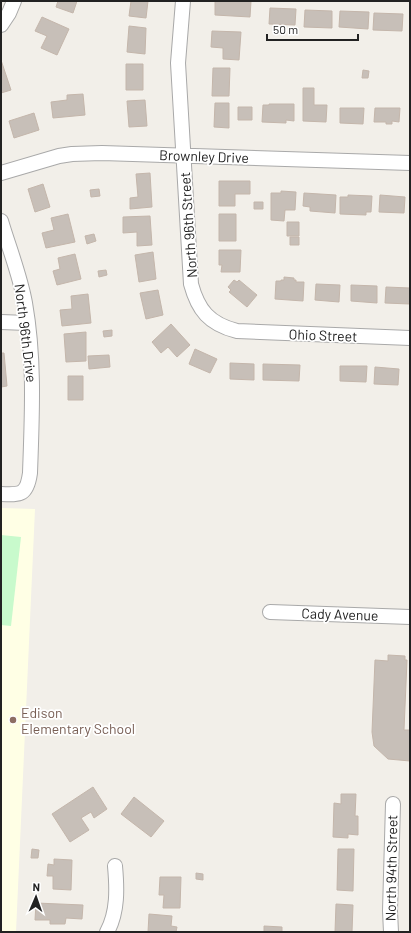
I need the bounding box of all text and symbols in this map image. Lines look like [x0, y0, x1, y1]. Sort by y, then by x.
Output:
scale bar [267, 16, 358, 42]
text: 50 m [273, 22, 298, 36]
street label: Brownley Drive [159, 146, 249, 166]
street label: North 96th Street [176, 172, 200, 278]
street label: North 96th Drive [12, 283, 40, 383]
street label: Ohio Street [288, 325, 358, 345]
street label: Cady Avenue [301, 604, 379, 624]
place label: Edison Elementary School [21, 704, 135, 737]
marker: Edison Elementary School [8, 715, 18, 725]
street label: North 94th Street [382, 815, 400, 921]
north arrow [16, 877, 56, 917]
text: N [32, 880, 40, 893]

